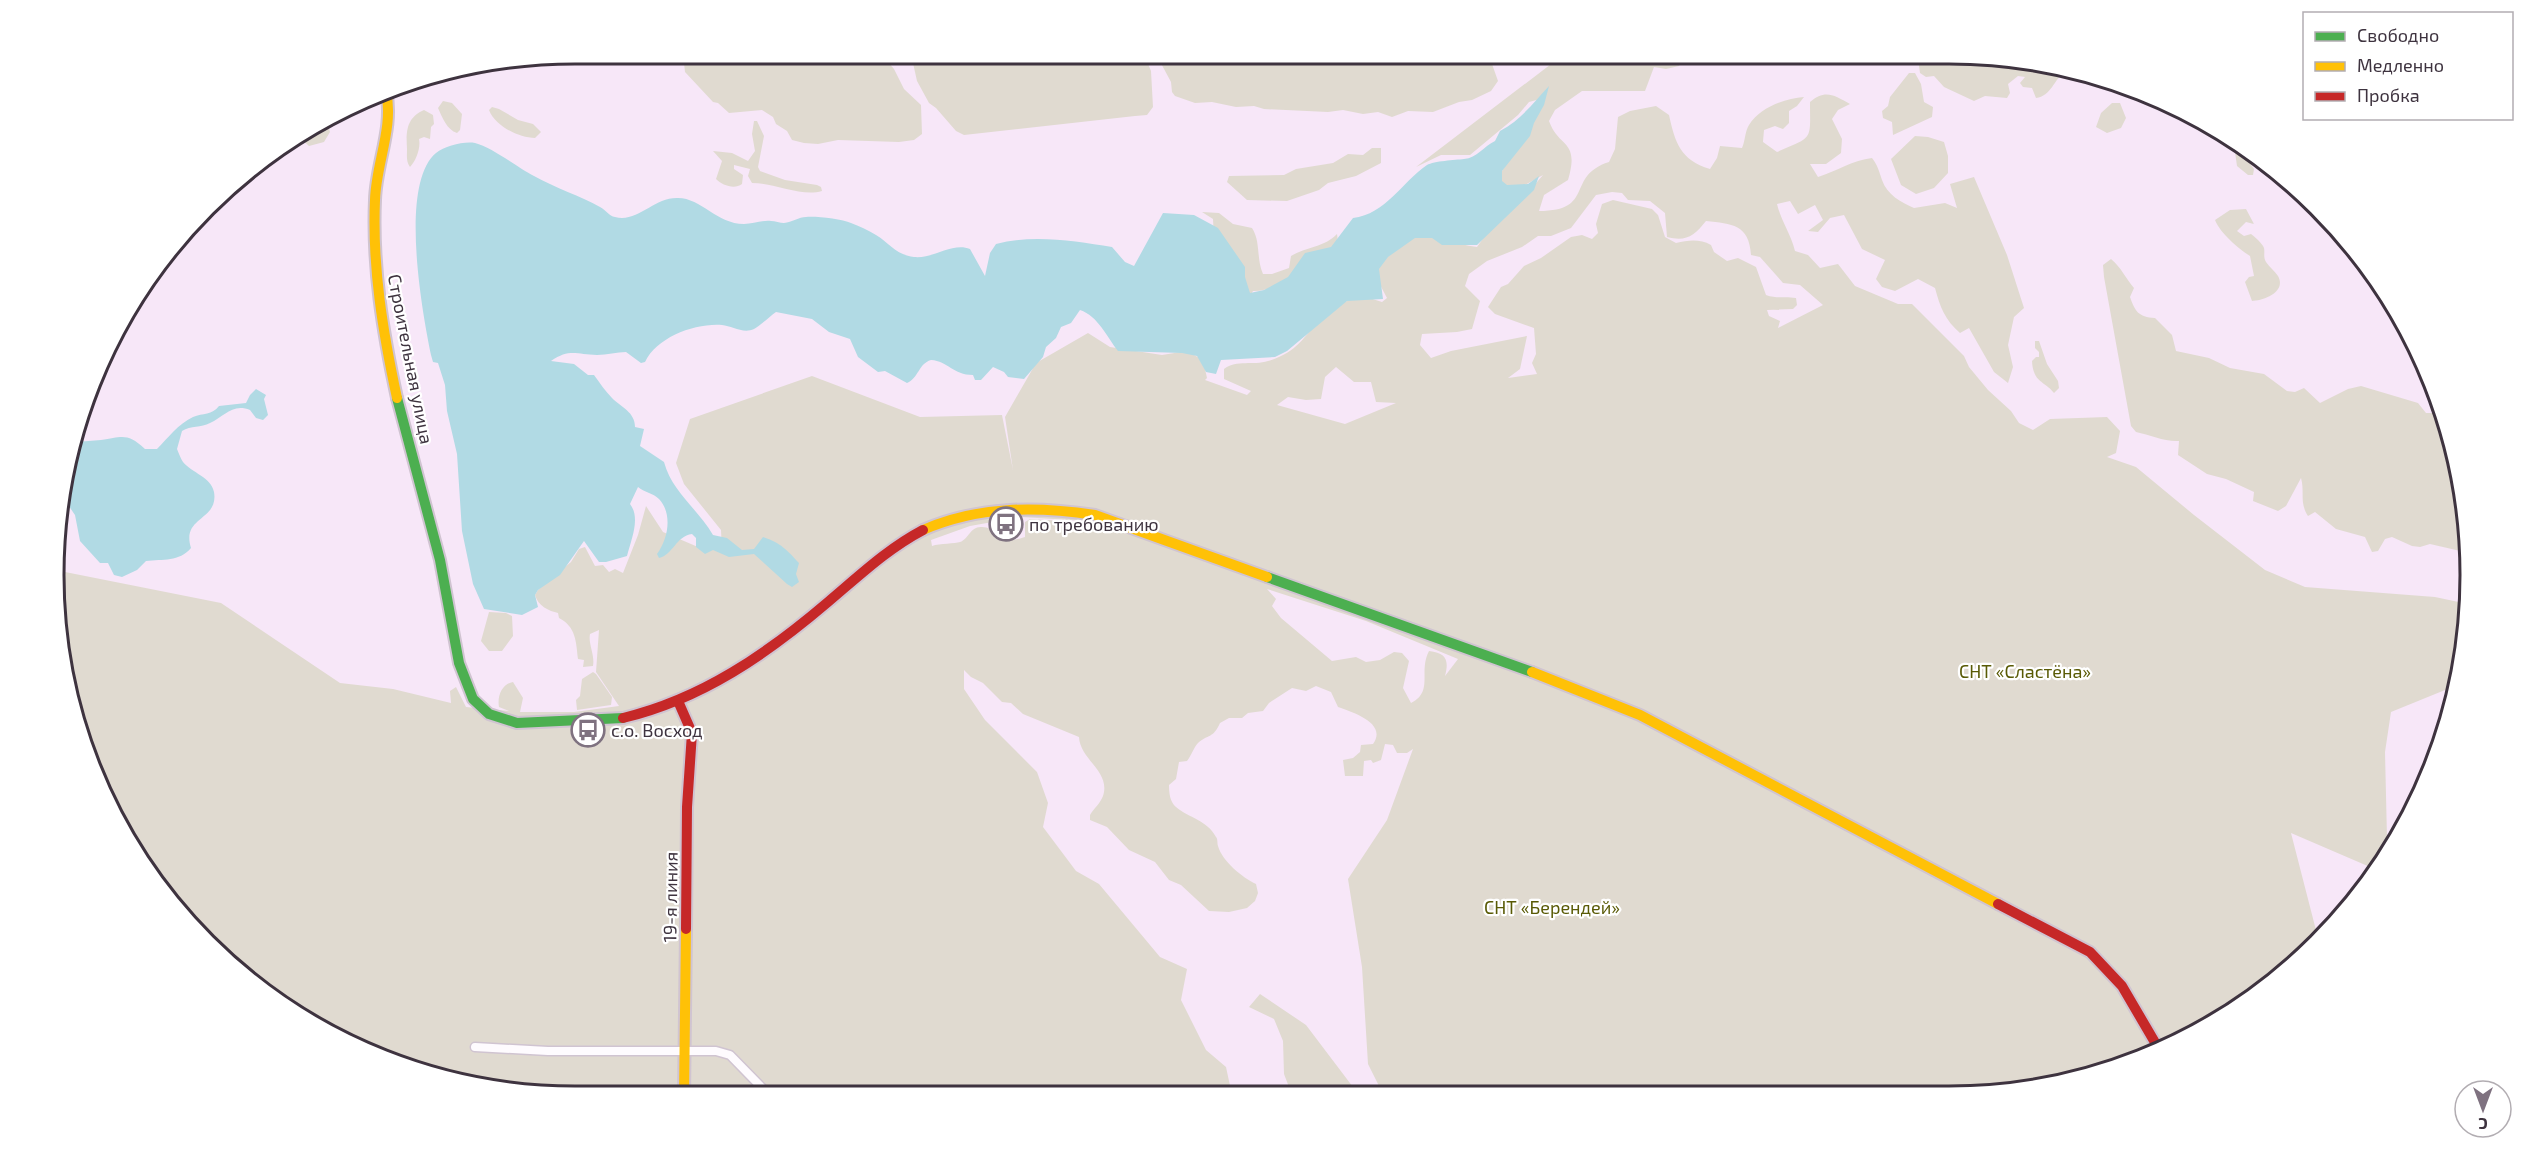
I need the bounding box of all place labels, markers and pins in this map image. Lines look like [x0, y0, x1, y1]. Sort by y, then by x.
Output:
bus stop icon: по требованию [988, 506, 1024, 542]
place label: по требованию [1029, 513, 1159, 535]
bus stop icon: с.о. Восход [570, 712, 606, 748]
place label: с.о. Восход [611, 719, 703, 741]

